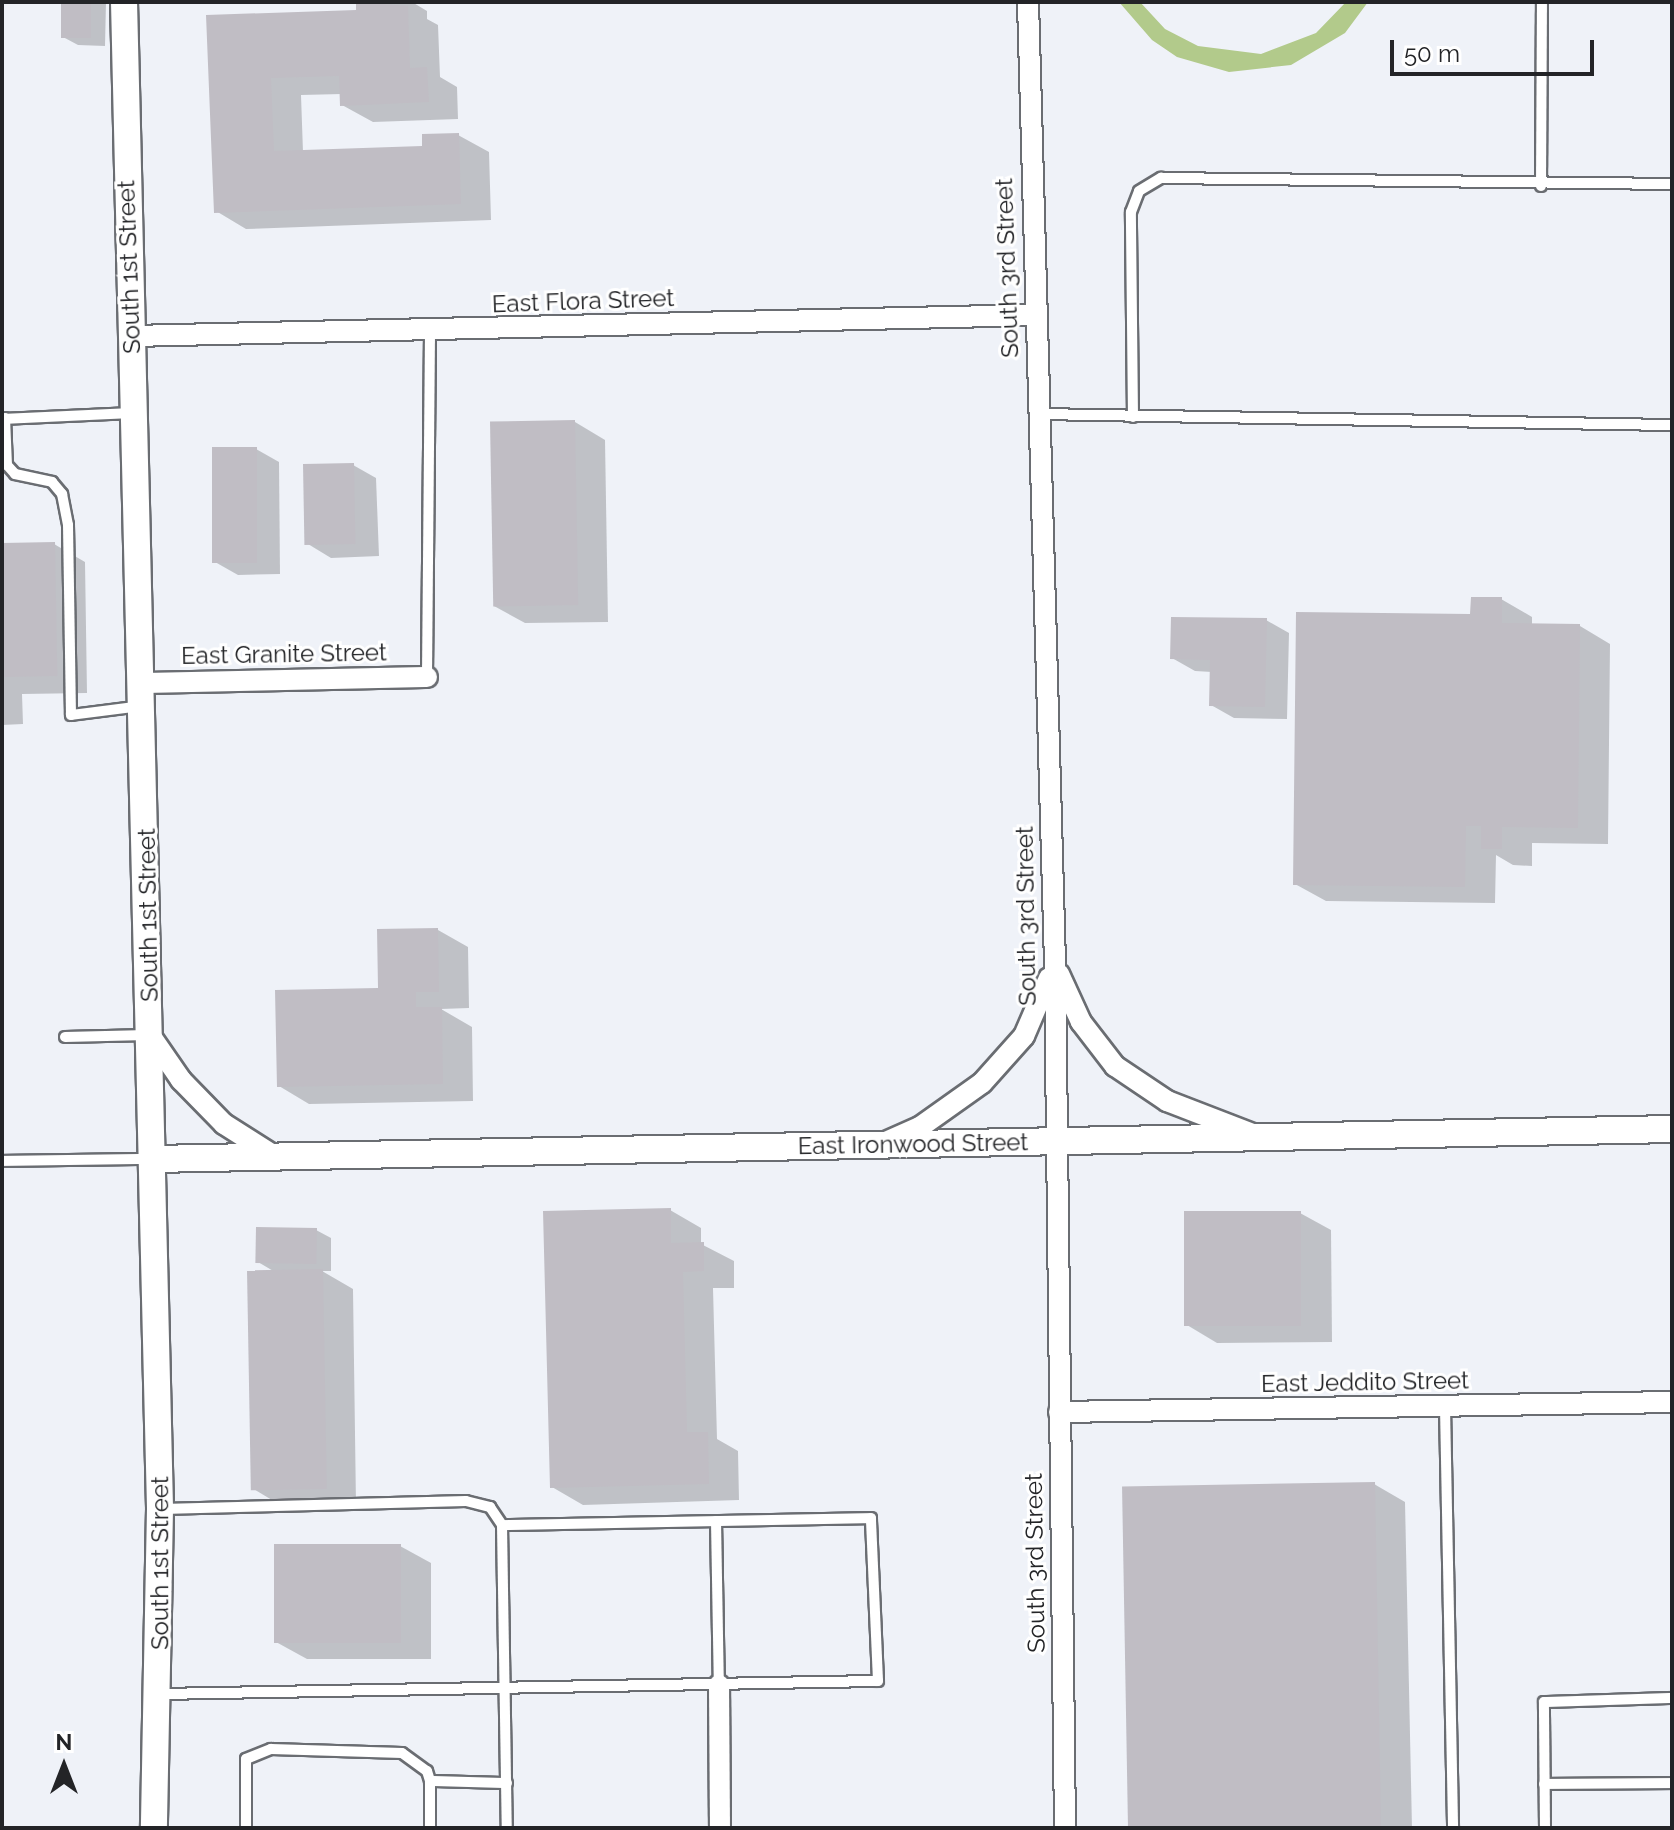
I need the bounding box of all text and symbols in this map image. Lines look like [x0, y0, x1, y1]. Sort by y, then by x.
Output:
scale bar [1394, 24, 1598, 74]
text: 50 m [1404, 39, 1460, 68]
street label: South 3rd Street [989, 178, 1025, 358]
street label: South 1st Street [112, 180, 146, 354]
street label: East Flora Street [491, 283, 675, 319]
street label: East Granite Street [181, 638, 387, 670]
street label: South 3rd Street [1010, 826, 1042, 1006]
street label: South 1st Street [132, 828, 164, 1002]
street label: East Ironwood Street [797, 1128, 1029, 1160]
street label: East Jeddito Street [1260, 1366, 1470, 1398]
street label: South 3rd Street [1019, 1473, 1051, 1653]
street label: South 1st Street [146, 1476, 174, 1650]
north arrow [24, 1726, 104, 1806]
text: N [56, 1729, 72, 1755]

